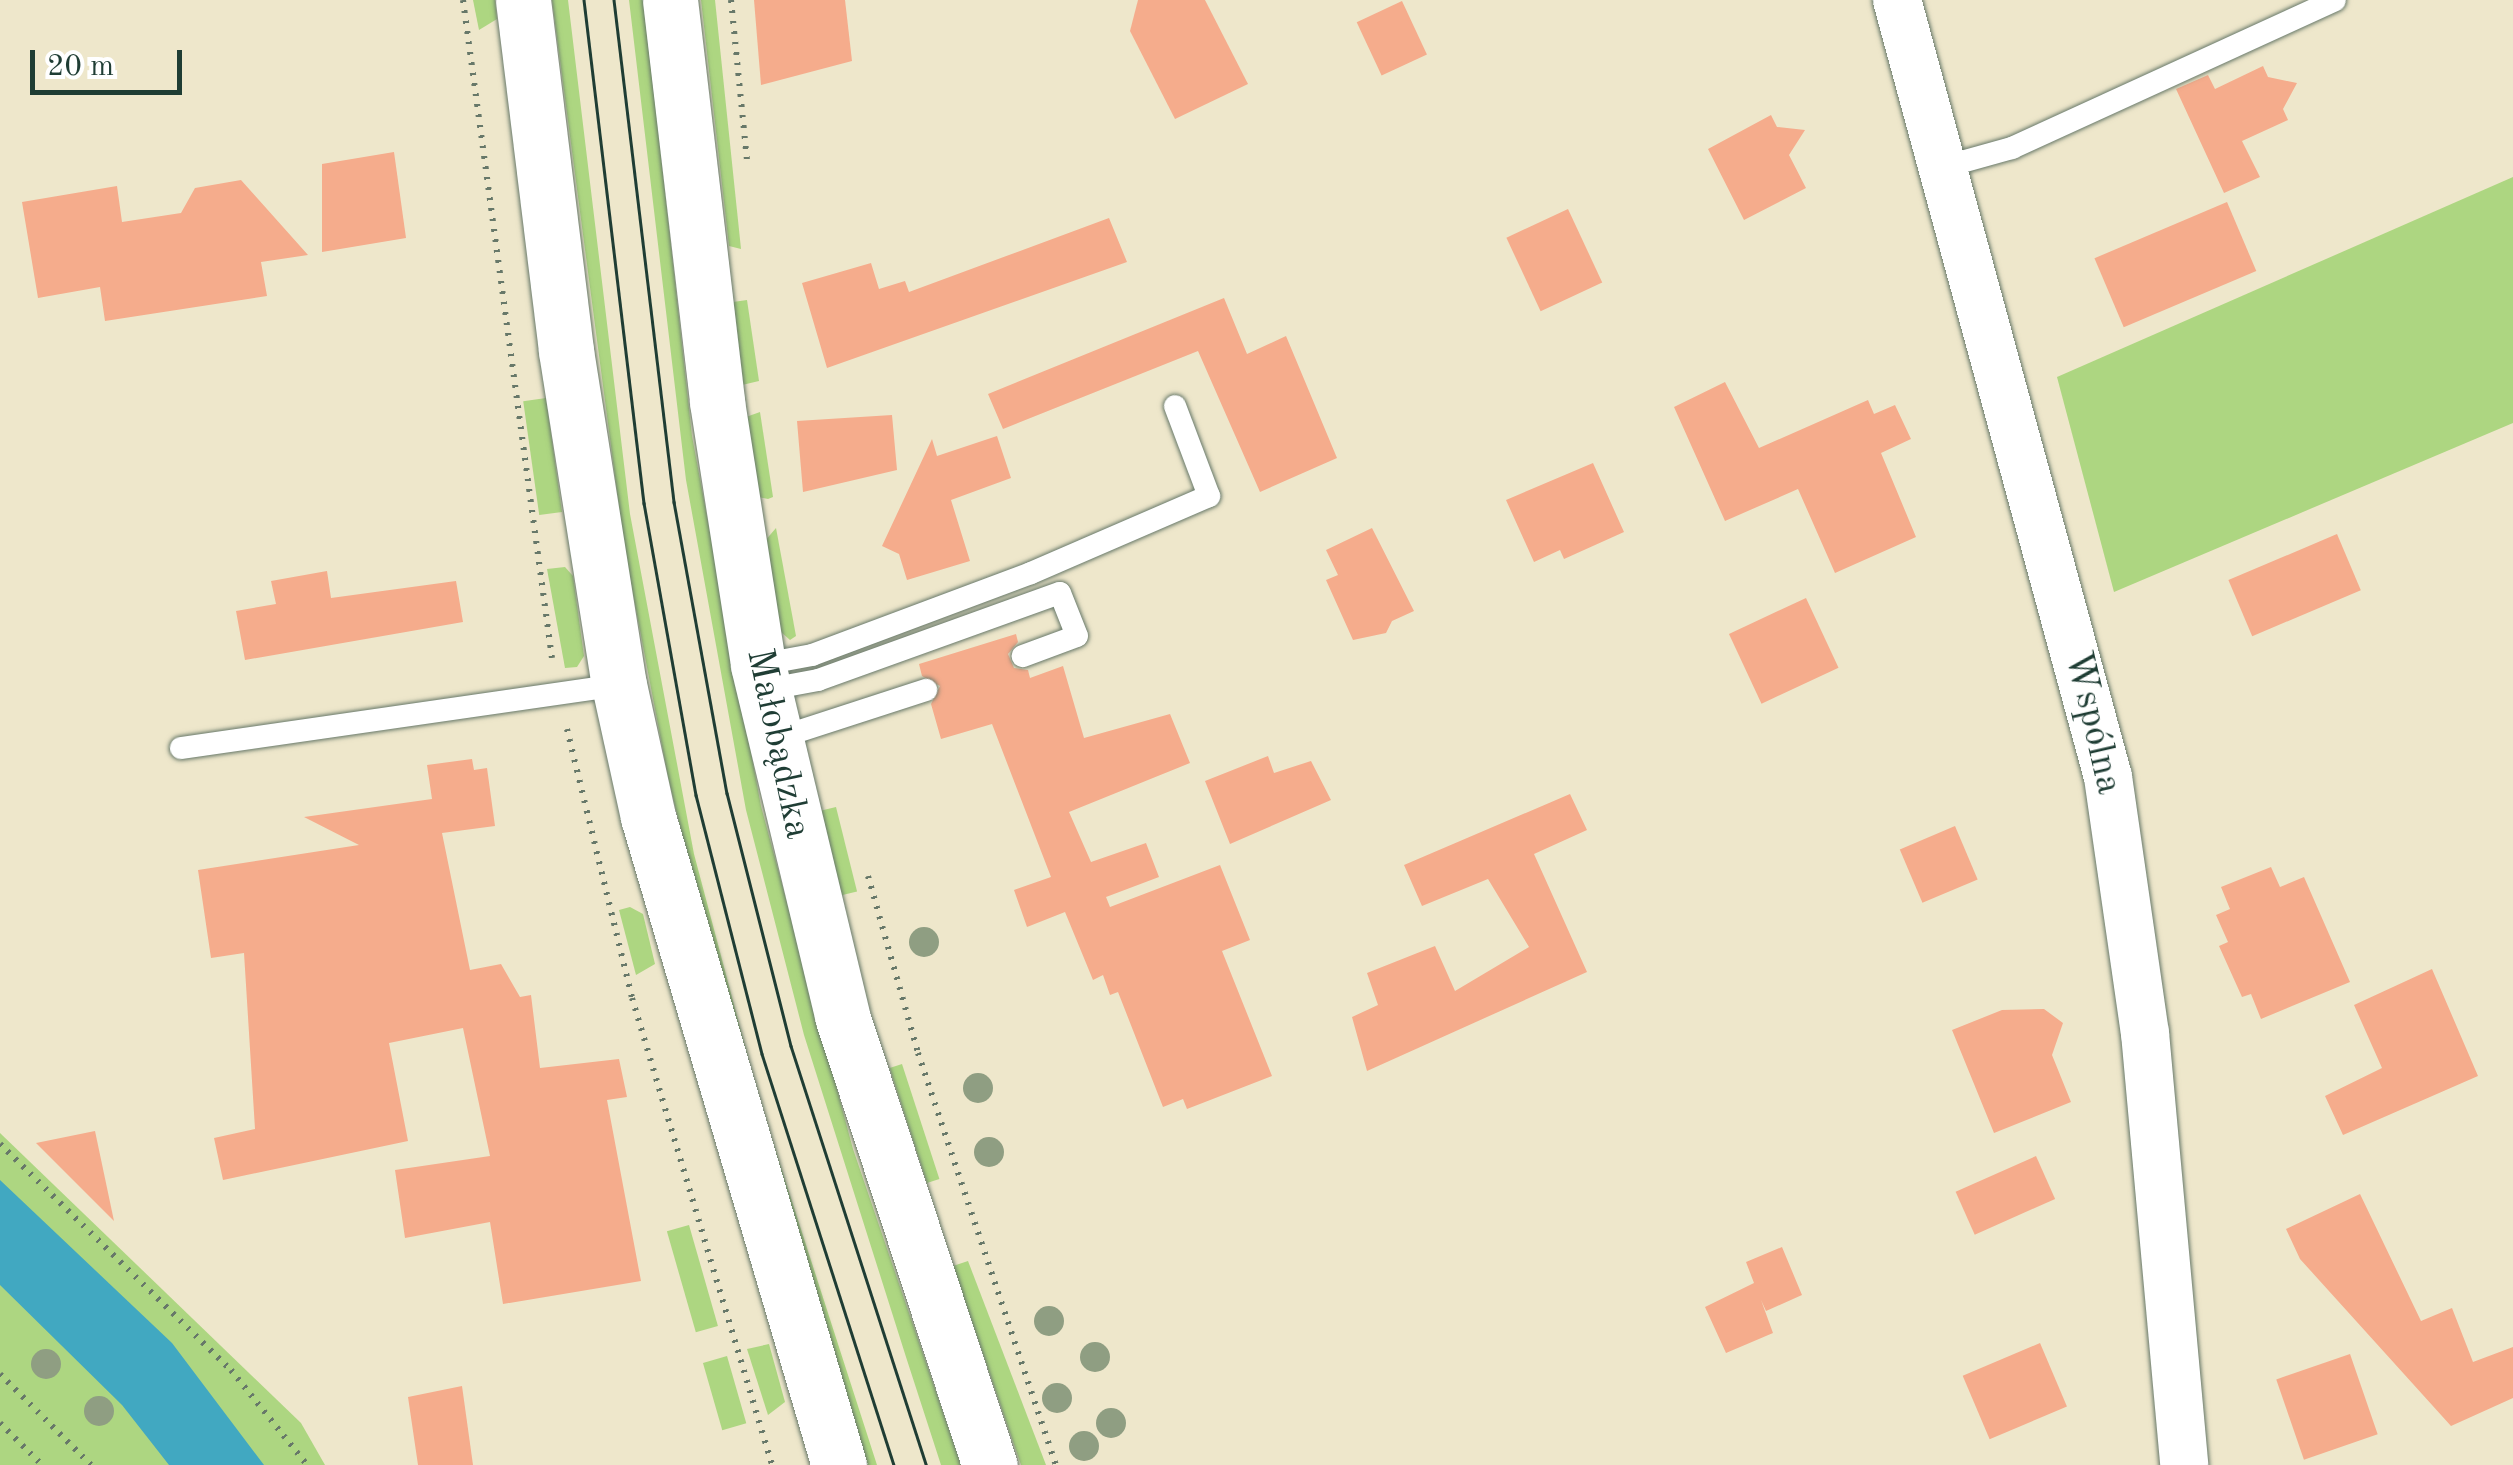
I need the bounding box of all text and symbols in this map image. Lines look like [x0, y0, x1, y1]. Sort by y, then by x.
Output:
scale bar [35, 30, 188, 92]
text: 20 m [47, 52, 114, 82]
street label: Małobądzka [735, 645, 819, 843]
street label: Wspólna [2053, 647, 2131, 799]

